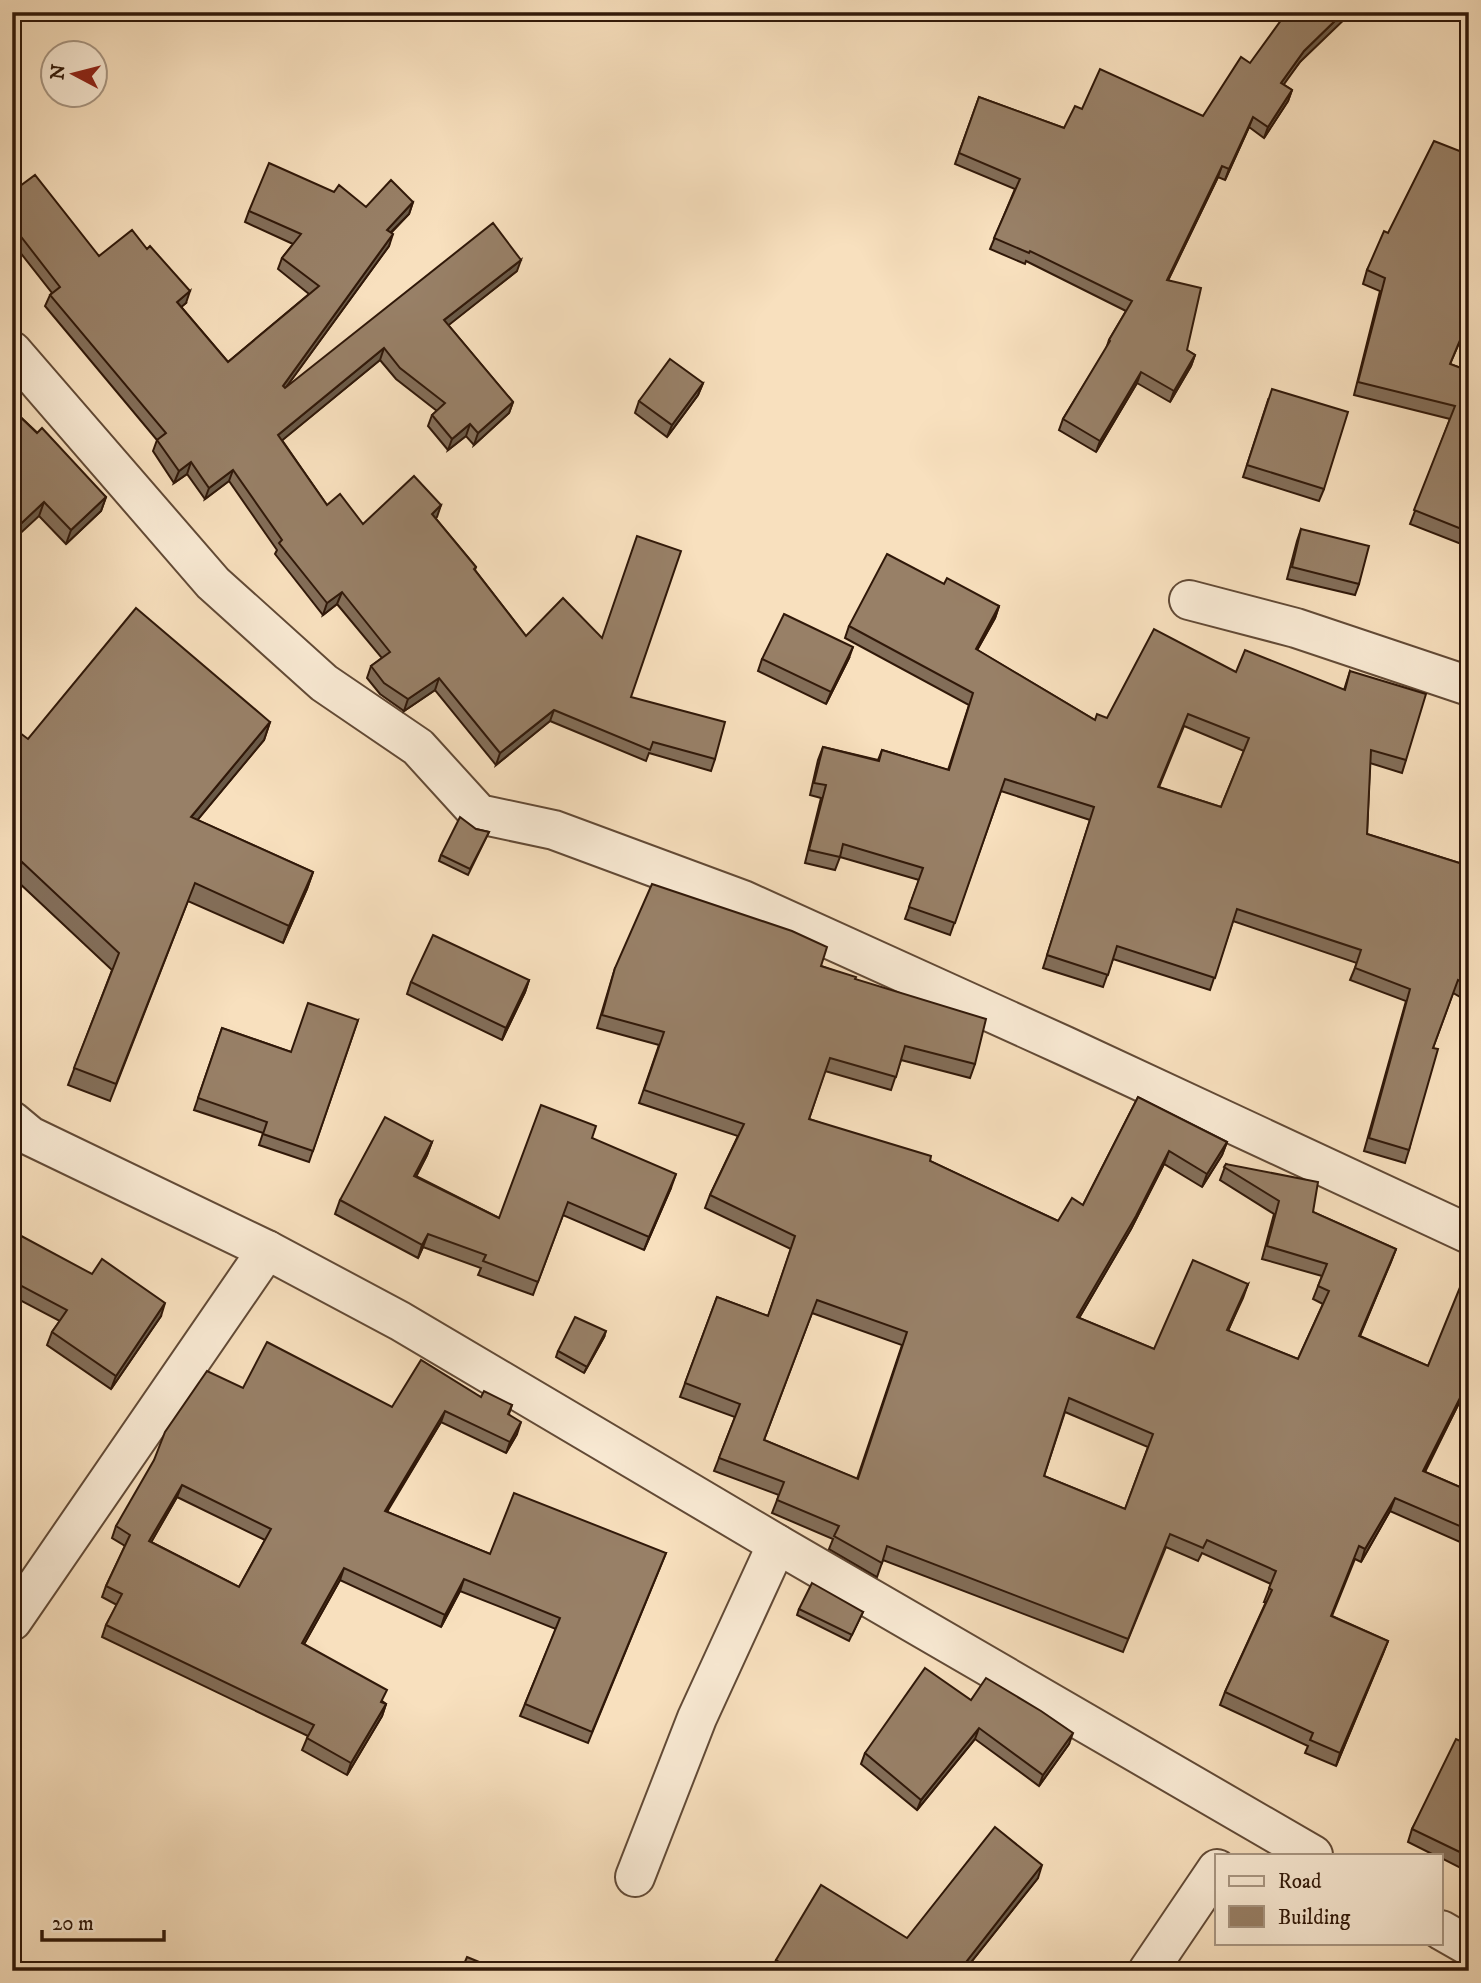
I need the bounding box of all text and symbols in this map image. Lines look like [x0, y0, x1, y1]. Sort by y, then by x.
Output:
north arrow [38, 38, 108, 108]
text: N [46, 63, 71, 81]
legend [1215, 1854, 1442, 1944]
text: Road [1278, 1869, 1322, 1895]
scale bar [42, 1899, 164, 1943]
text: Building [1278, 1905, 1351, 1931]
text: 20 m [52, 1911, 94, 1937]

